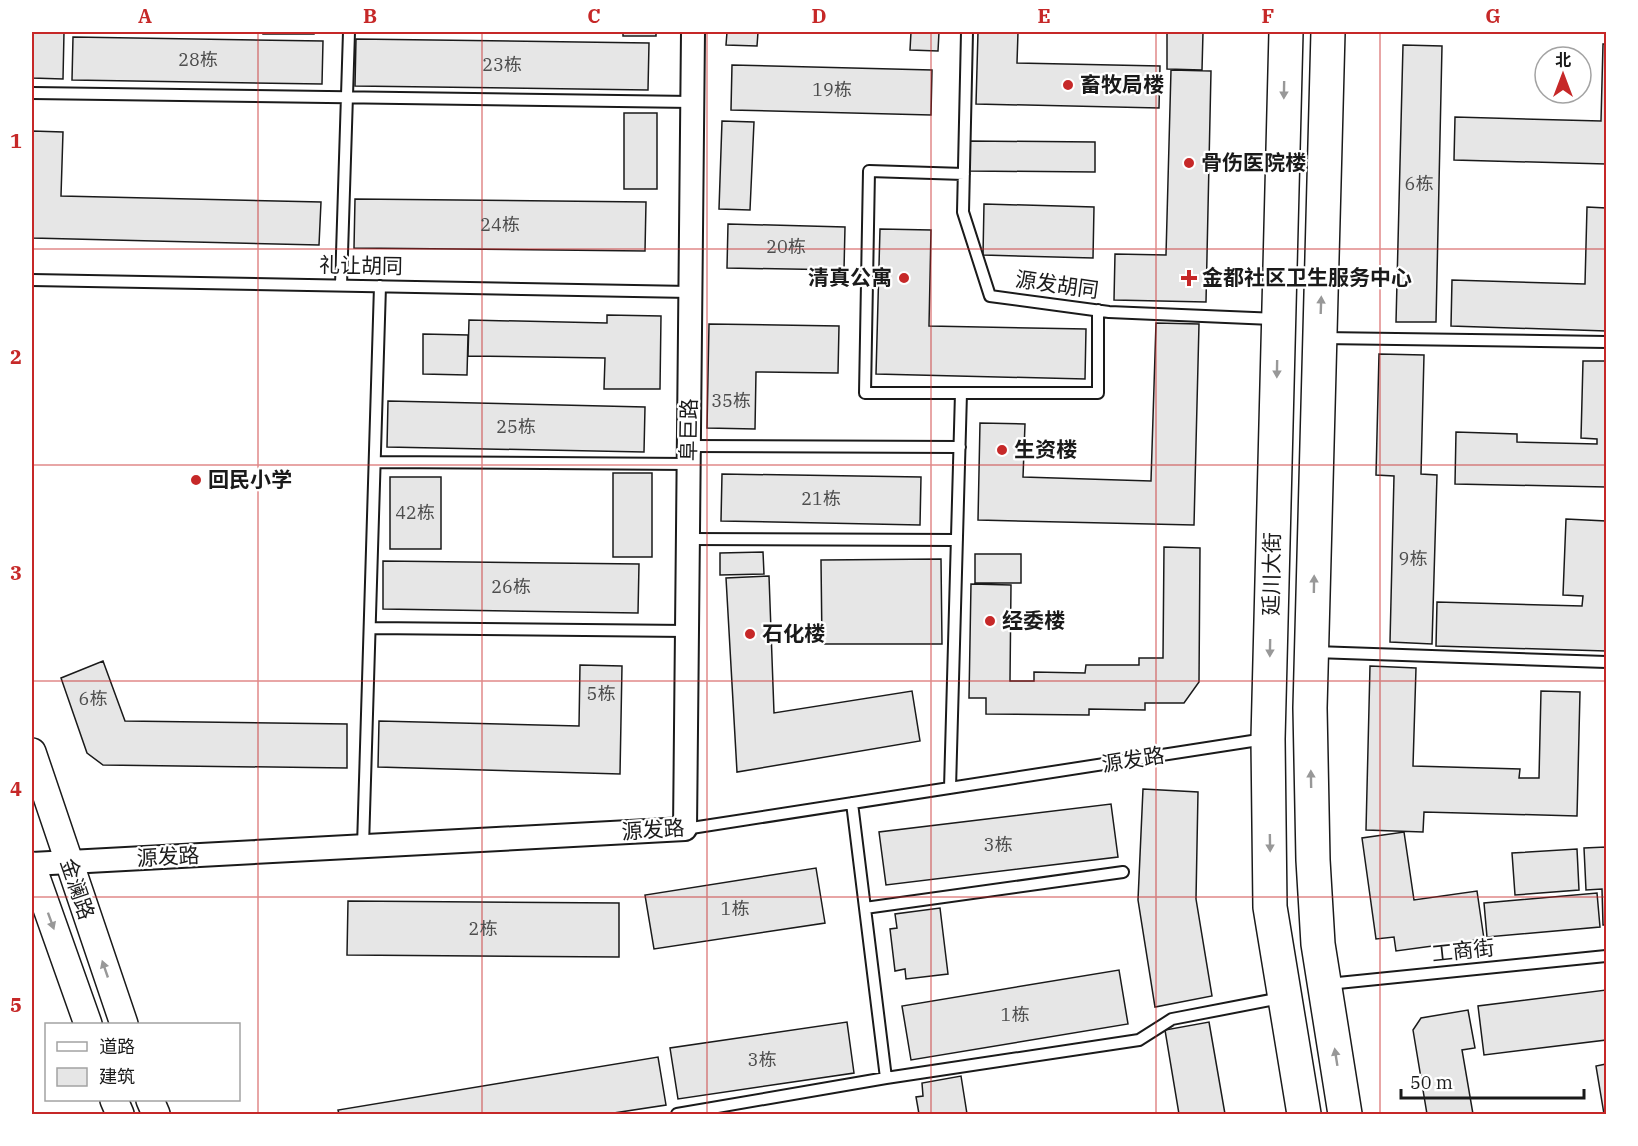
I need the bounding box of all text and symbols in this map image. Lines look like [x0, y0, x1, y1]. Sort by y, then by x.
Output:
text: A [138, 2, 152, 29]
text: B [363, 2, 377, 29]
text: C [587, 2, 601, 29]
text: D [811, 2, 827, 29]
text: E [1037, 2, 1051, 29]
text: F [1262, 2, 1274, 29]
text: G [1485, 2, 1501, 29]
north arrow [1533, 45, 1593, 105]
house number: 28栋 [178, 48, 218, 71]
text: 北 [1555, 50, 1571, 70]
house number: 23栋 [482, 53, 522, 76]
place label: 畜牧局楼 [1080, 70, 1164, 98]
house number: 19栋 [812, 78, 852, 101]
marker: 畜牧局楼 [1061, 78, 1075, 92]
one-way arrow [1279, 80, 1289, 99]
text: 1 [10, 127, 22, 154]
place label: 骨伤医院楼 [1201, 148, 1306, 176]
marker: 骨伤医院楼 [1182, 156, 1196, 170]
house number: 6栋 [1405, 172, 1433, 195]
house number: 24栋 [480, 213, 520, 236]
house number: 20栋 [766, 235, 806, 258]
street label: 礼让胡同 [319, 250, 403, 280]
place label: 清真公寓 [808, 263, 892, 291]
place label: 金都社区卫生服务中心 [1202, 263, 1412, 291]
street label: 源发胡同 [1014, 264, 1101, 304]
marker: 金都社区卫生服务中心 [1180, 269, 1198, 287]
marker: 清真公寓 [897, 271, 911, 285]
one-way arrow [1316, 296, 1325, 315]
text: 2 [10, 343, 22, 370]
one-way arrow [1272, 359, 1282, 378]
house number: 35栋 [711, 389, 751, 412]
street label: 阜巨路 [673, 398, 703, 462]
house number: 25栋 [496, 415, 536, 438]
place label: 生资楼 [1014, 435, 1077, 463]
marker: 生资楼 [995, 443, 1009, 457]
place label: 回民小学 [208, 465, 292, 493]
marker: 回民小学 [189, 473, 203, 487]
house number: 21栋 [801, 487, 841, 510]
house number: 42栋 [395, 501, 435, 524]
street label: 延川大街 [1256, 532, 1286, 616]
house number: 9栋 [1399, 547, 1427, 570]
text: 3 [10, 559, 22, 586]
house number: 26栋 [491, 575, 531, 598]
one-way arrow [1309, 575, 1318, 594]
place label: 经委楼 [1002, 606, 1065, 634]
marker: 经委楼 [983, 614, 997, 628]
place label: 石化楼 [762, 619, 825, 647]
marker: 石化楼 [743, 627, 757, 641]
one-way arrow [1266, 638, 1275, 657]
house number: 5栋 [587, 682, 615, 705]
house number: 6栋 [79, 687, 107, 710]
street label: 源发路 [1100, 740, 1166, 778]
one-way arrow [1307, 770, 1316, 789]
text: 4 [10, 775, 22, 802]
street label: 源发路 [621, 813, 685, 845]
house number: 3栋 [984, 833, 1012, 856]
one-way arrow [1265, 833, 1274, 852]
street label: 源发路 [136, 840, 200, 872]
street label: 金澜路 [54, 854, 101, 923]
house number: 1栋 [721, 897, 749, 920]
one-way arrow [47, 912, 57, 930]
house number: 2栋 [469, 917, 497, 940]
street label: 工商街 [1430, 933, 1496, 967]
one-way arrow [100, 960, 109, 978]
text: 5 [10, 991, 22, 1018]
house number: 1栋 [1001, 1003, 1029, 1026]
legend [45, 1023, 240, 1101]
text: 道路 [99, 1035, 135, 1058]
one-way arrow [1331, 1047, 1340, 1066]
house number: 3栋 [748, 1048, 776, 1071]
scale bar [1401, 1062, 1584, 1100]
text: 建筑 [99, 1065, 135, 1088]
text: 50 m [1410, 1071, 1453, 1094]

